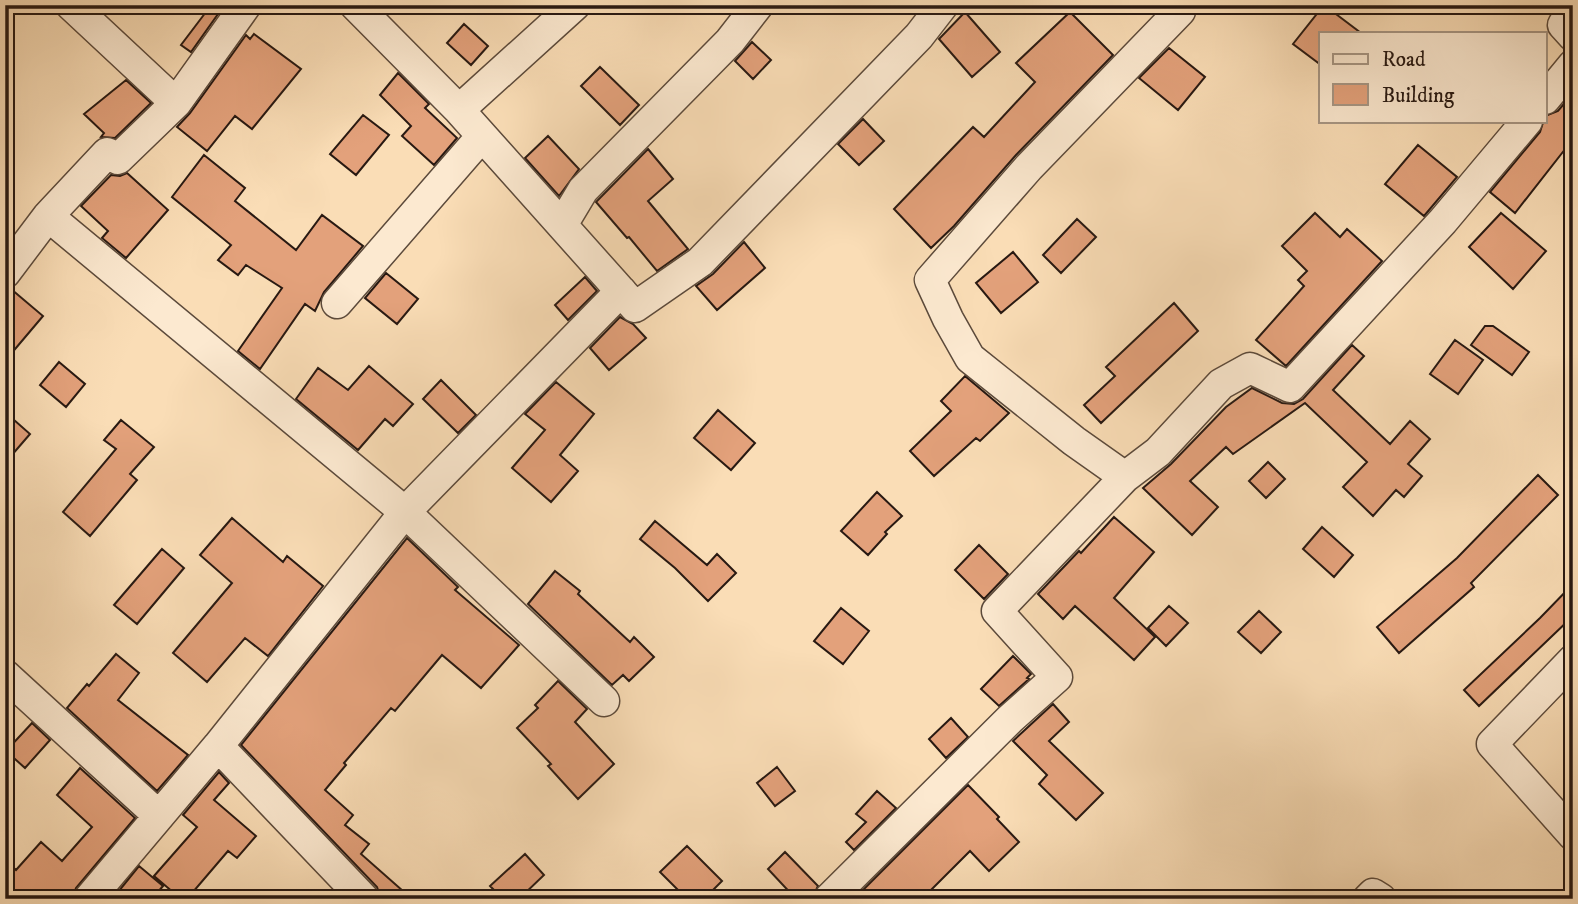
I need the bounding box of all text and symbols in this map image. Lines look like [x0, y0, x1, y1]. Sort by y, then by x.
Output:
legend [1319, 32, 1546, 122]
text: Road [1382, 47, 1426, 73]
text: Building [1382, 83, 1455, 109]

